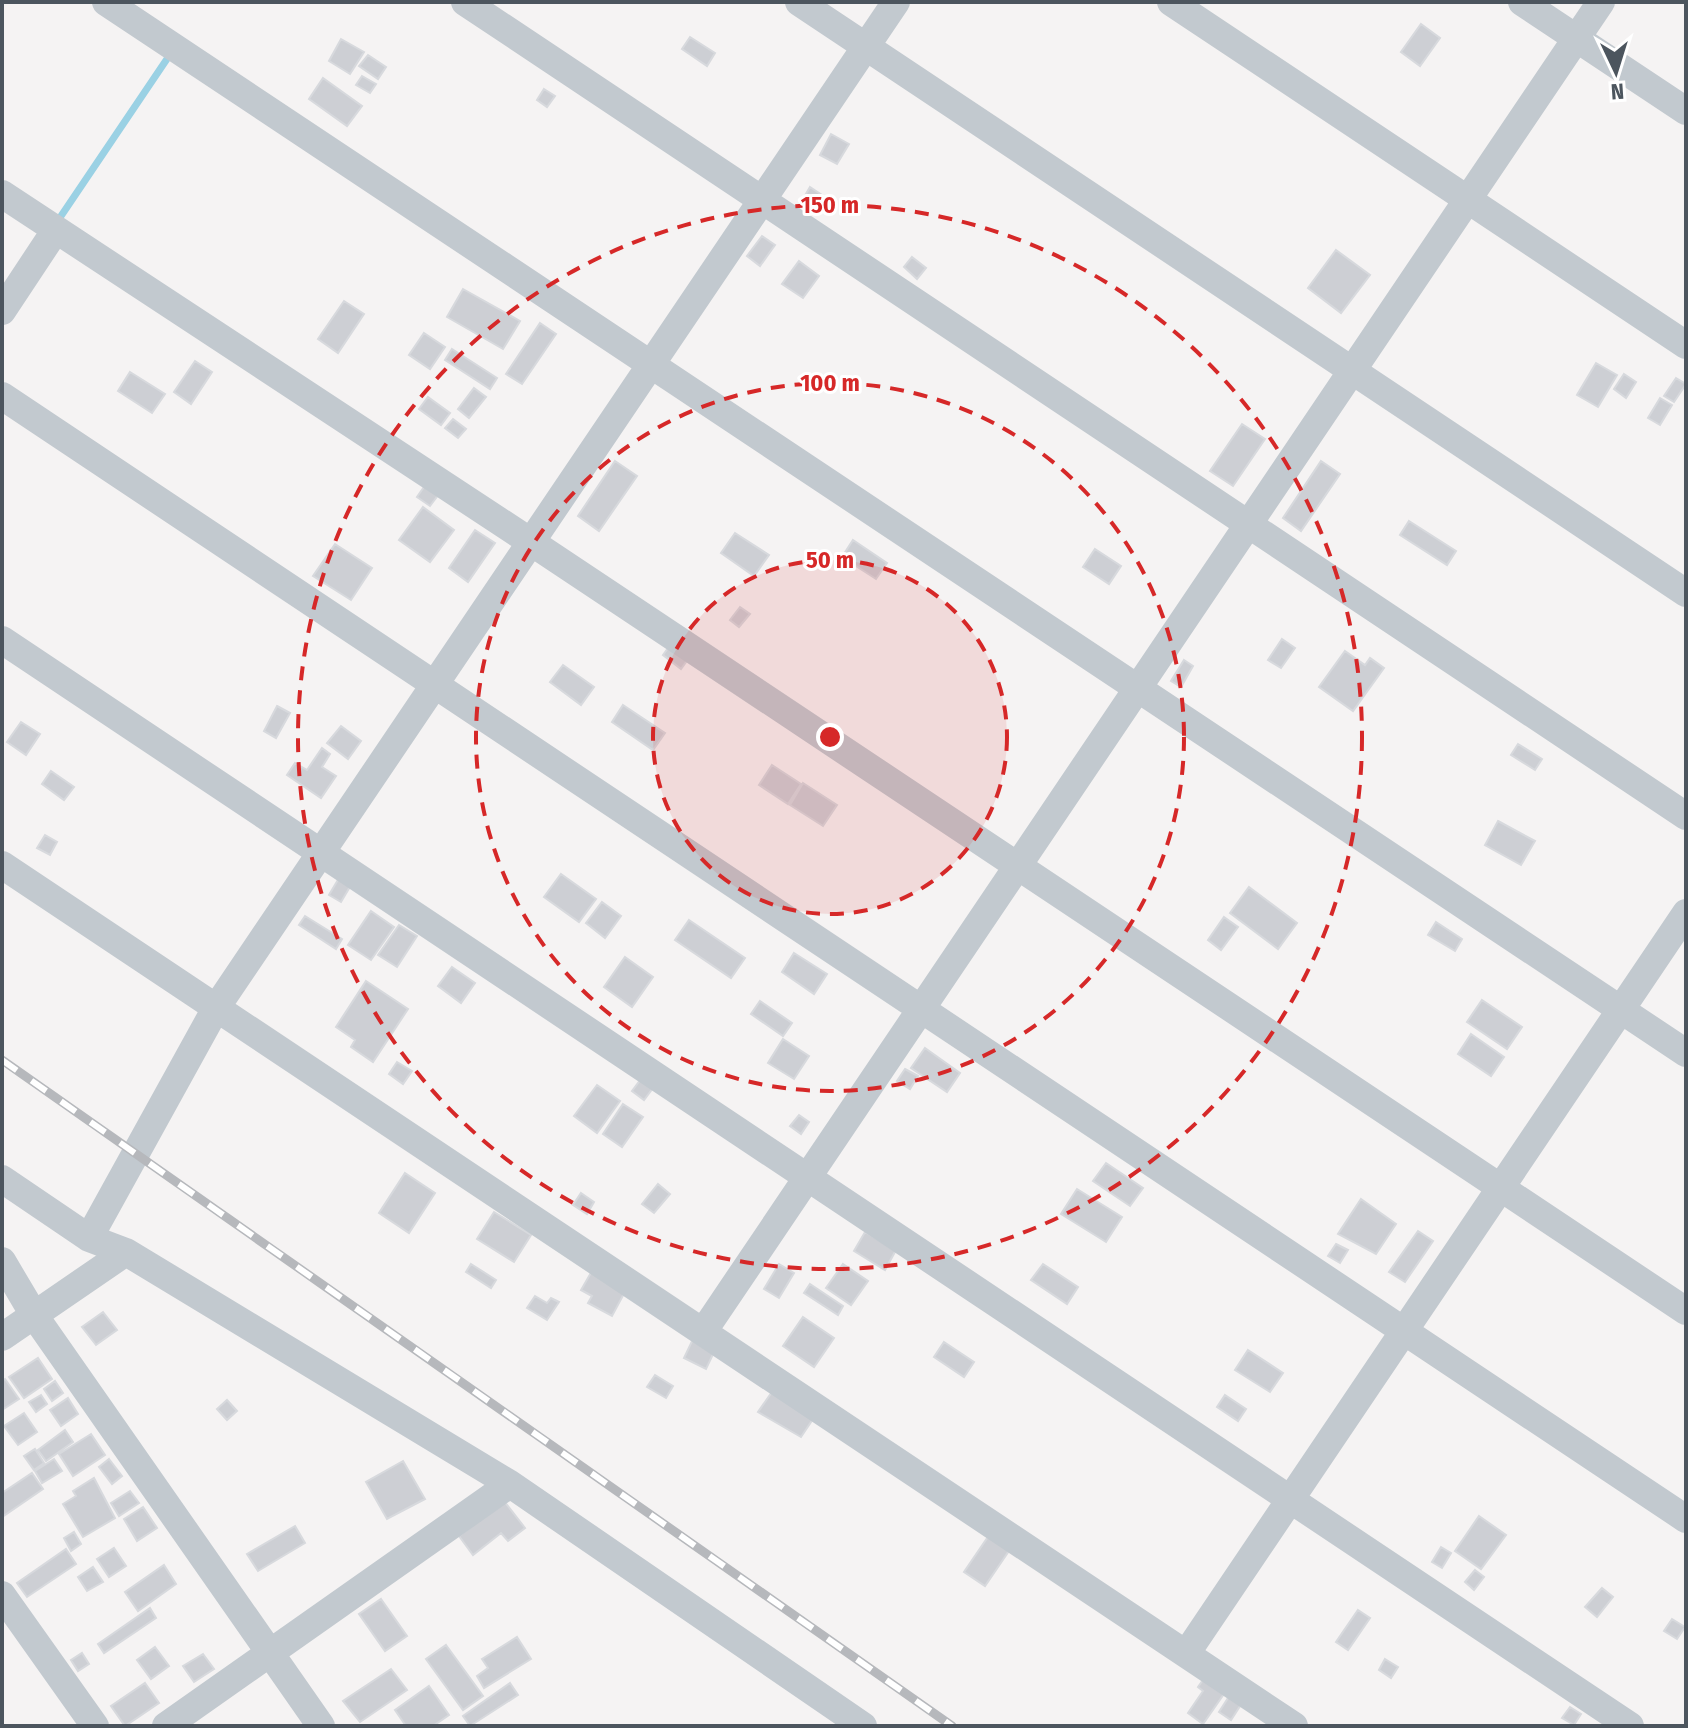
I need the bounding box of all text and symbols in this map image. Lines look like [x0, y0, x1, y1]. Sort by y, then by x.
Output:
north arrow [1576, 32, 1656, 112]
text: N [1610, 78, 1625, 105]
text: 150 m [801, 191, 859, 219]
text: 100 m [800, 369, 860, 397]
text: 50 m [806, 546, 854, 574]
centre of rings [816, 723, 844, 751]

